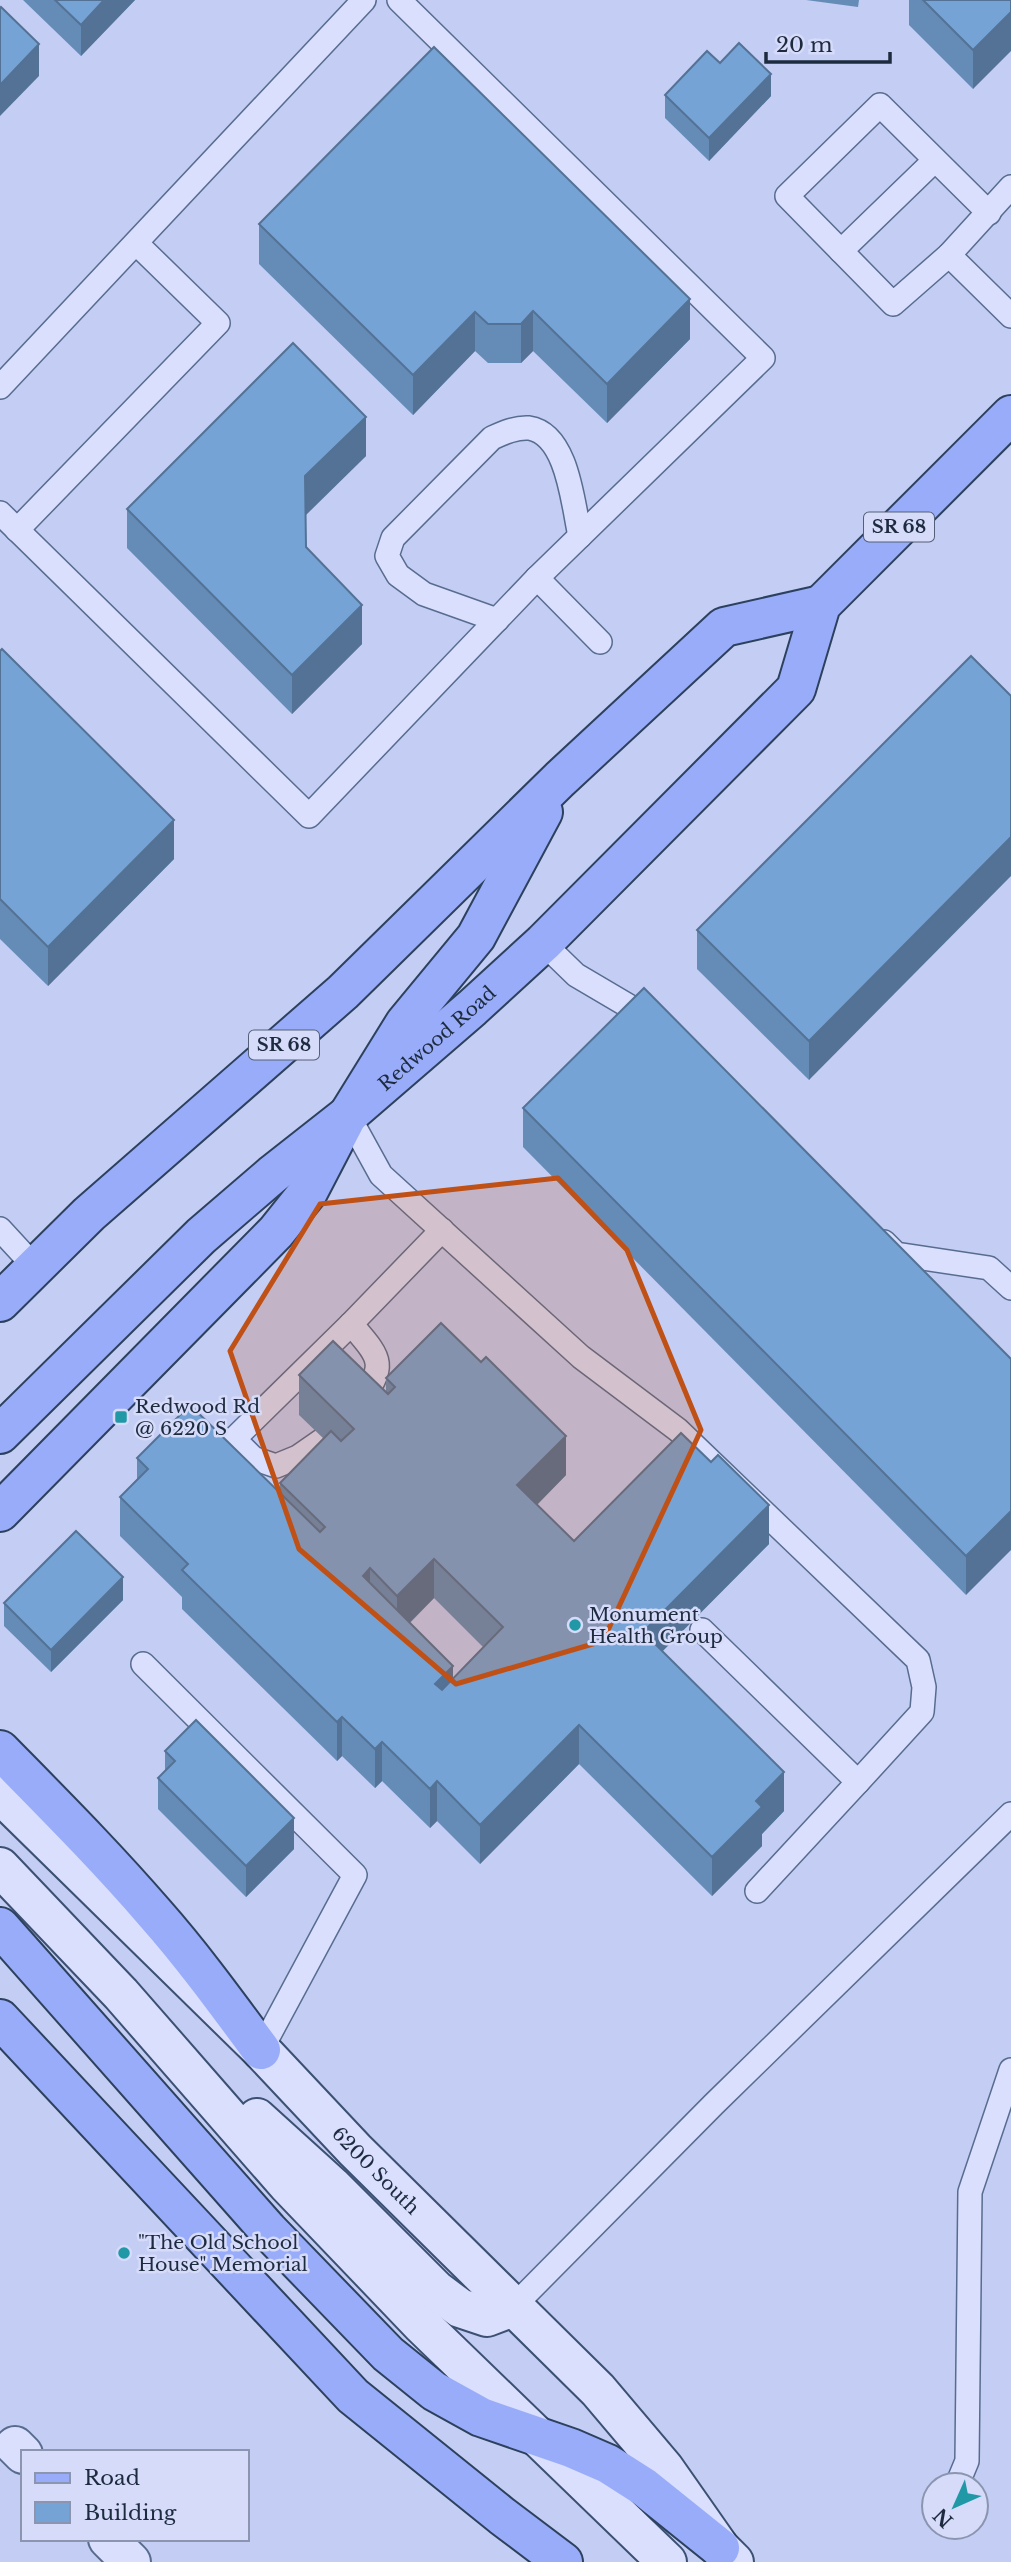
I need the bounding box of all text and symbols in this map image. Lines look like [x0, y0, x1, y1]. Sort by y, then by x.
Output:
scale bar [766, 21, 890, 65]
text: 20 m [776, 32, 833, 58]
road number: SR 68 [864, 512, 934, 542]
street label: Redwood Road [374, 981, 501, 1096]
road number: SR 68 [249, 1030, 319, 1060]
place label: Redwood Rd @ 6220 S [135, 1395, 260, 1440]
marker: Redwood Rd @ 6220 S [113, 1409, 129, 1425]
place label: Monument Health Group [589, 1603, 723, 1648]
marker: Monument Health Group [567, 1617, 583, 1633]
street label: 6200 South [327, 2122, 424, 2219]
place label: "The Old School House" Memorial [138, 2231, 308, 2276]
marker: "The Old School House" Memorial [116, 2245, 132, 2261]
legend [21, 2450, 248, 2541]
text: Road [84, 2465, 140, 2491]
north arrow [920, 2471, 990, 2541]
text: Building [84, 2500, 177, 2526]
text: N [929, 2503, 958, 2532]

